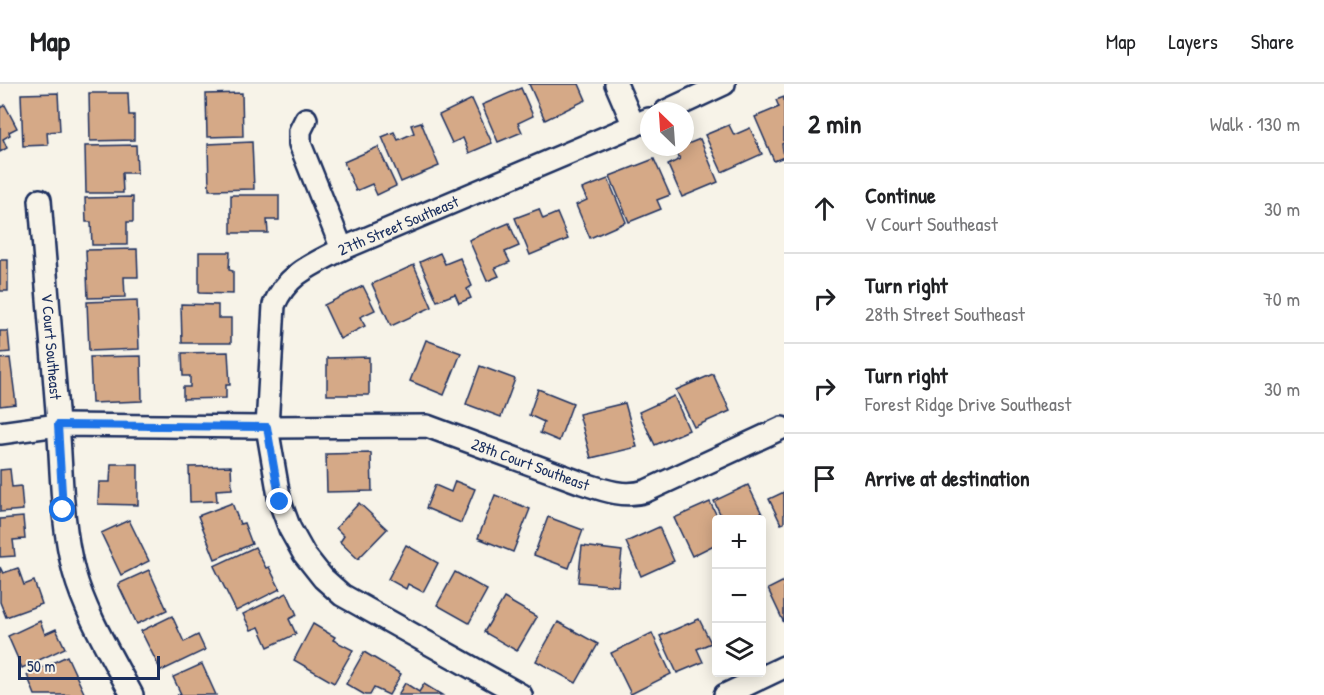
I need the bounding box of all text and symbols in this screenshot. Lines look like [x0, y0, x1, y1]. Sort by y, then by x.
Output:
text: Map [30, 22, 70, 60]
text: Map [1106, 27, 1135, 56]
text: Layers [1168, 27, 1218, 56]
text: Share [1251, 27, 1294, 56]
north arrow [640, 102, 694, 156]
text: 2 min [808, 106, 861, 141]
text: Walk · 130 m [1210, 110, 1300, 137]
text: Continue [865, 180, 936, 210]
street label: 27th Street Southeast [333, 190, 462, 260]
icon: ahead [808, 192, 841, 225]
text: 30 m [1264, 195, 1300, 222]
text: V Court Southeast [865, 210, 998, 237]
text: Turn right [865, 270, 948, 300]
icon: right [808, 282, 841, 315]
text: 70 m [1263, 285, 1300, 312]
street label: V Court Southeast [37, 293, 67, 401]
text: 28th Street Southeast [865, 300, 1025, 327]
text: Turn right [865, 360, 948, 390]
icon: right [808, 372, 841, 405]
text: 30 m [1264, 375, 1300, 402]
text: Forest Ridge Drive Southeast [865, 390, 1071, 417]
street label: 28th Court Southeast [469, 432, 593, 496]
icon: arrive [808, 462, 841, 495]
text: Arrive at destination [865, 463, 1030, 493]
route end [266, 488, 292, 514]
route start [49, 496, 75, 522]
map controls [712, 515, 766, 677]
button: + [712, 515, 766, 569]
button: − [712, 569, 766, 623]
button: layers [712, 623, 766, 677]
scale bar [18, 653, 160, 680]
text: 50 m [27, 655, 56, 677]

